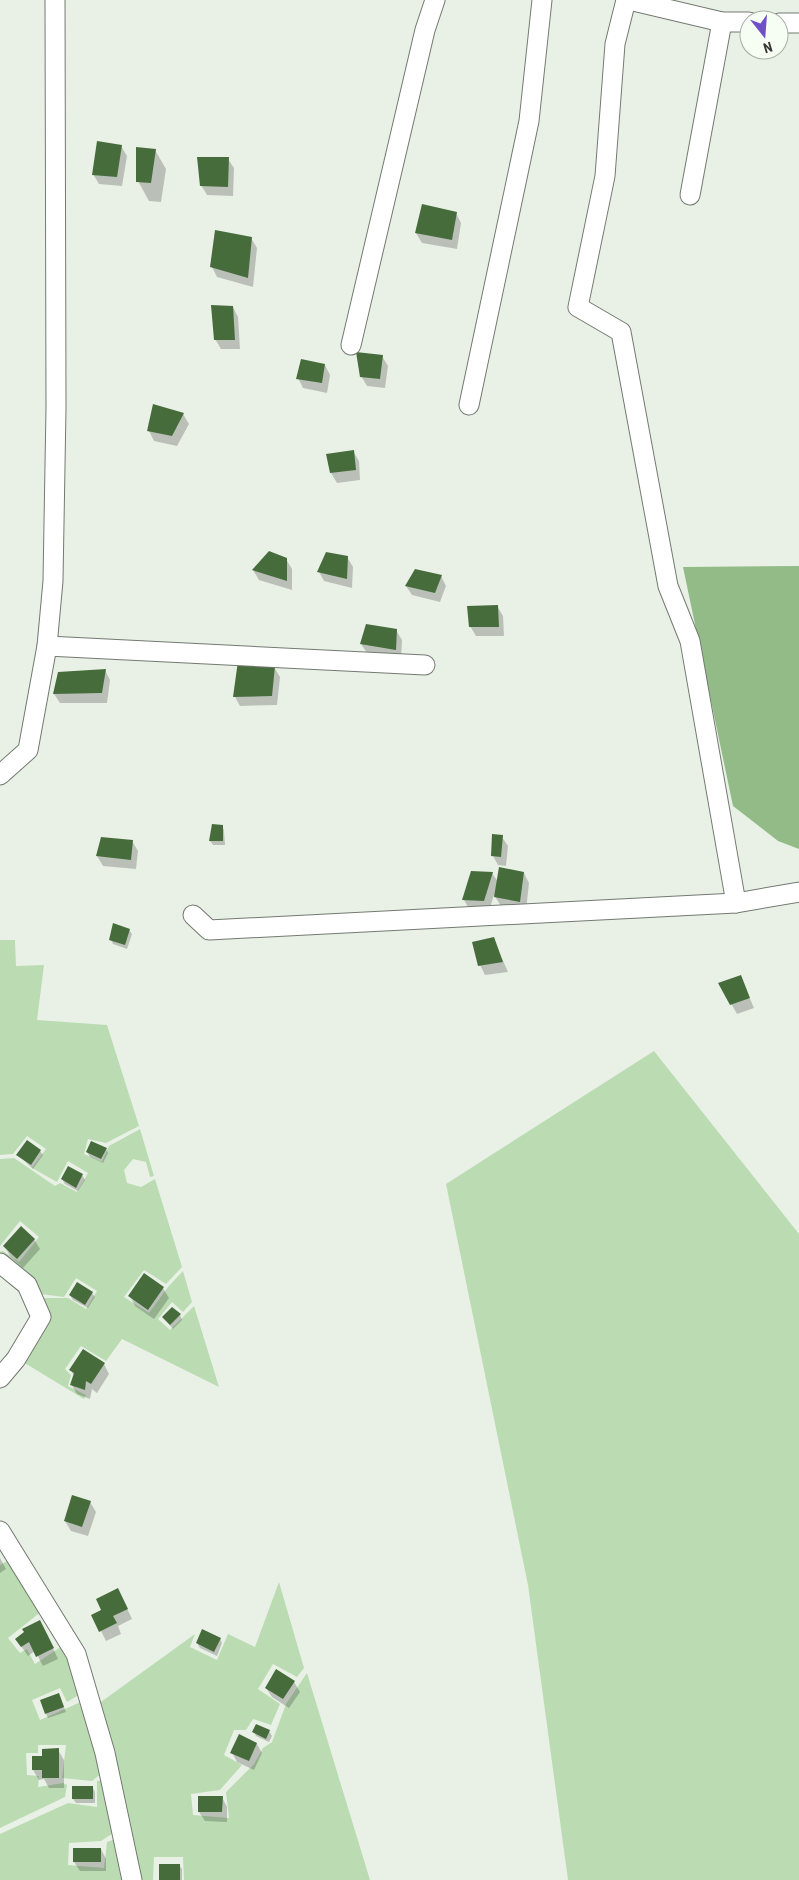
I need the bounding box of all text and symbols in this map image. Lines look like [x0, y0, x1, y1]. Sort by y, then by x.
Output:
north arrow [739, 10, 789, 60]
text: N [761, 39, 774, 56]

